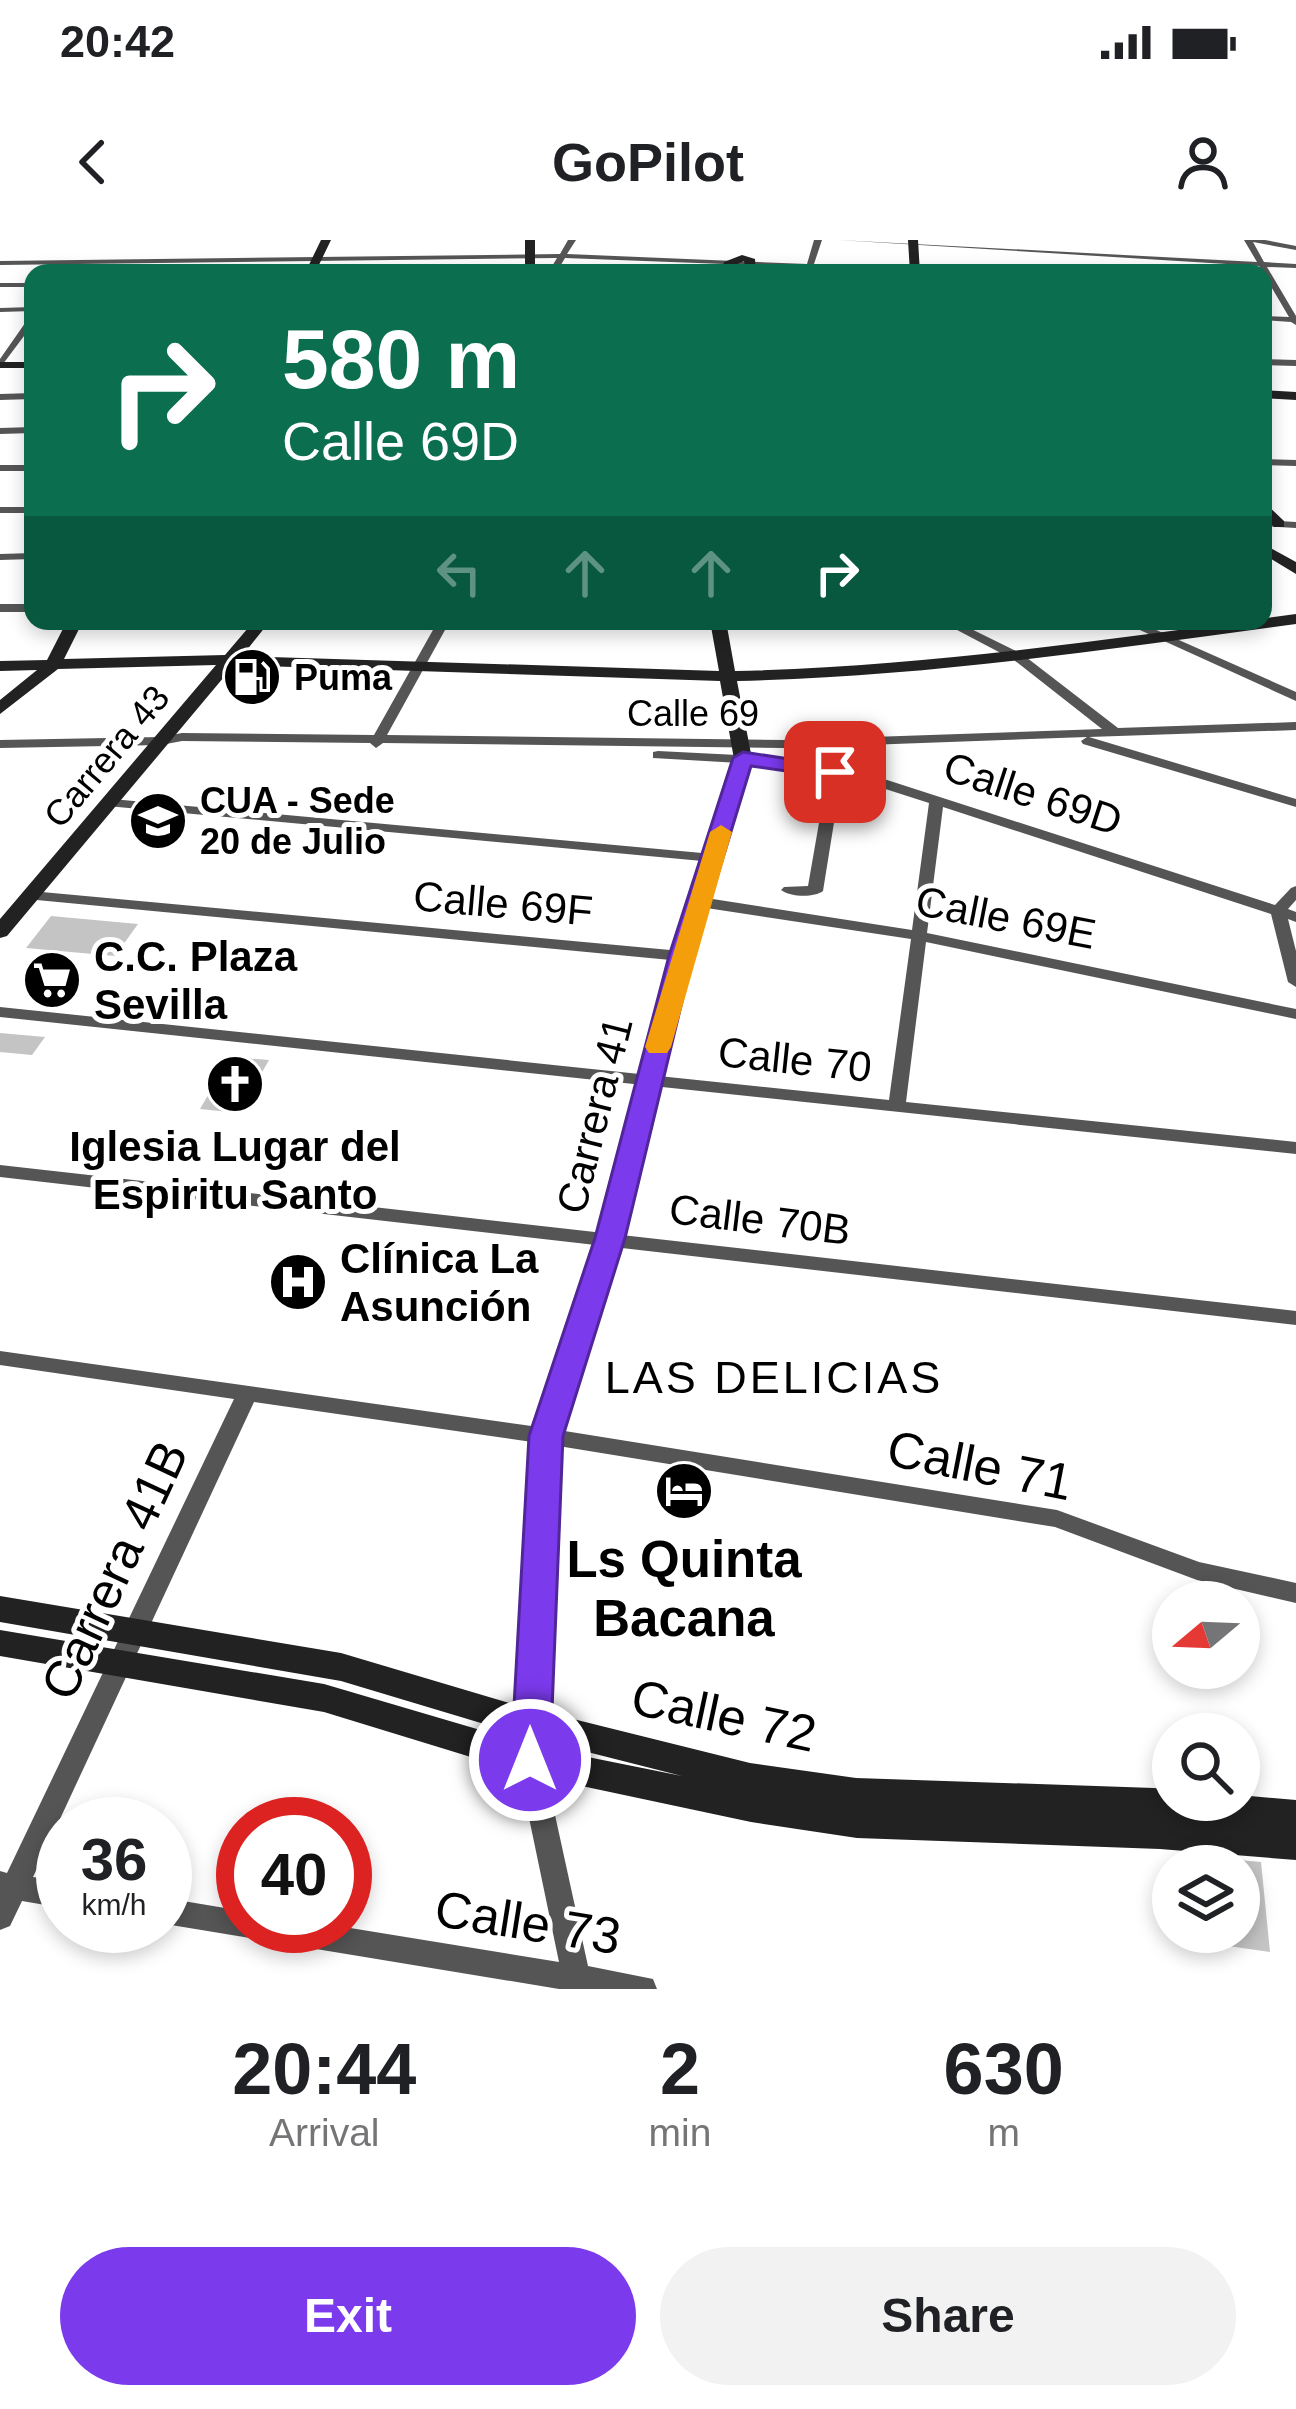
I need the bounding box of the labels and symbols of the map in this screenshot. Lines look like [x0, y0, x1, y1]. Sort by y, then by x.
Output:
fuel station icon: Puma [221, 646, 283, 708]
place label: Puma [294, 657, 393, 698]
street label: Carrera 43 [35, 677, 177, 835]
street label: Calle 69 [627, 693, 759, 734]
pin [784, 721, 886, 823]
street label: Calle 69D [938, 743, 1128, 844]
place label: CUA - Sede 20 de Julio [200, 780, 395, 862]
school or university icon: CUA - Sede 20 de Julio [127, 790, 189, 852]
street label: Calle 69F [411, 872, 595, 935]
street label: Calle 69E [912, 877, 1100, 958]
place label: C.C. Plaza Sevilla [94, 933, 298, 1028]
supermarket icon: C.C. Plaza Sevilla [21, 949, 83, 1011]
street label: Carrera 41 [547, 1012, 642, 1218]
street label: Calle 70 [716, 1028, 874, 1091]
church icon: Iglesia Lugar del Espiritu Santo [204, 1053, 266, 1115]
place label: Iglesia Lugar del Espiritu Santo [69, 1123, 401, 1218]
street label: Calle 70B [667, 1185, 853, 1254]
place label: Clínica La Asunción [340, 1235, 539, 1330]
hospital icon: Clínica La Asunción [267, 1251, 329, 1313]
district label: LAS DELICIAS [605, 1352, 943, 1403]
street label: Calle 71 [883, 1420, 1077, 1511]
street label: Carrera 41B [30, 1432, 199, 1708]
hotel icon: Ls Quinta Bacana [653, 1460, 715, 1522]
place label: Ls Quinta Bacana [566, 1531, 802, 1647]
north arrow [1152, 1581, 1260, 1689]
street label: Calle 72 [626, 1668, 821, 1763]
position arrow [467, 1697, 593, 1823]
speed limit sign: 40 [216, 1797, 372, 1953]
street label: Calle 73 [431, 1880, 625, 1965]

